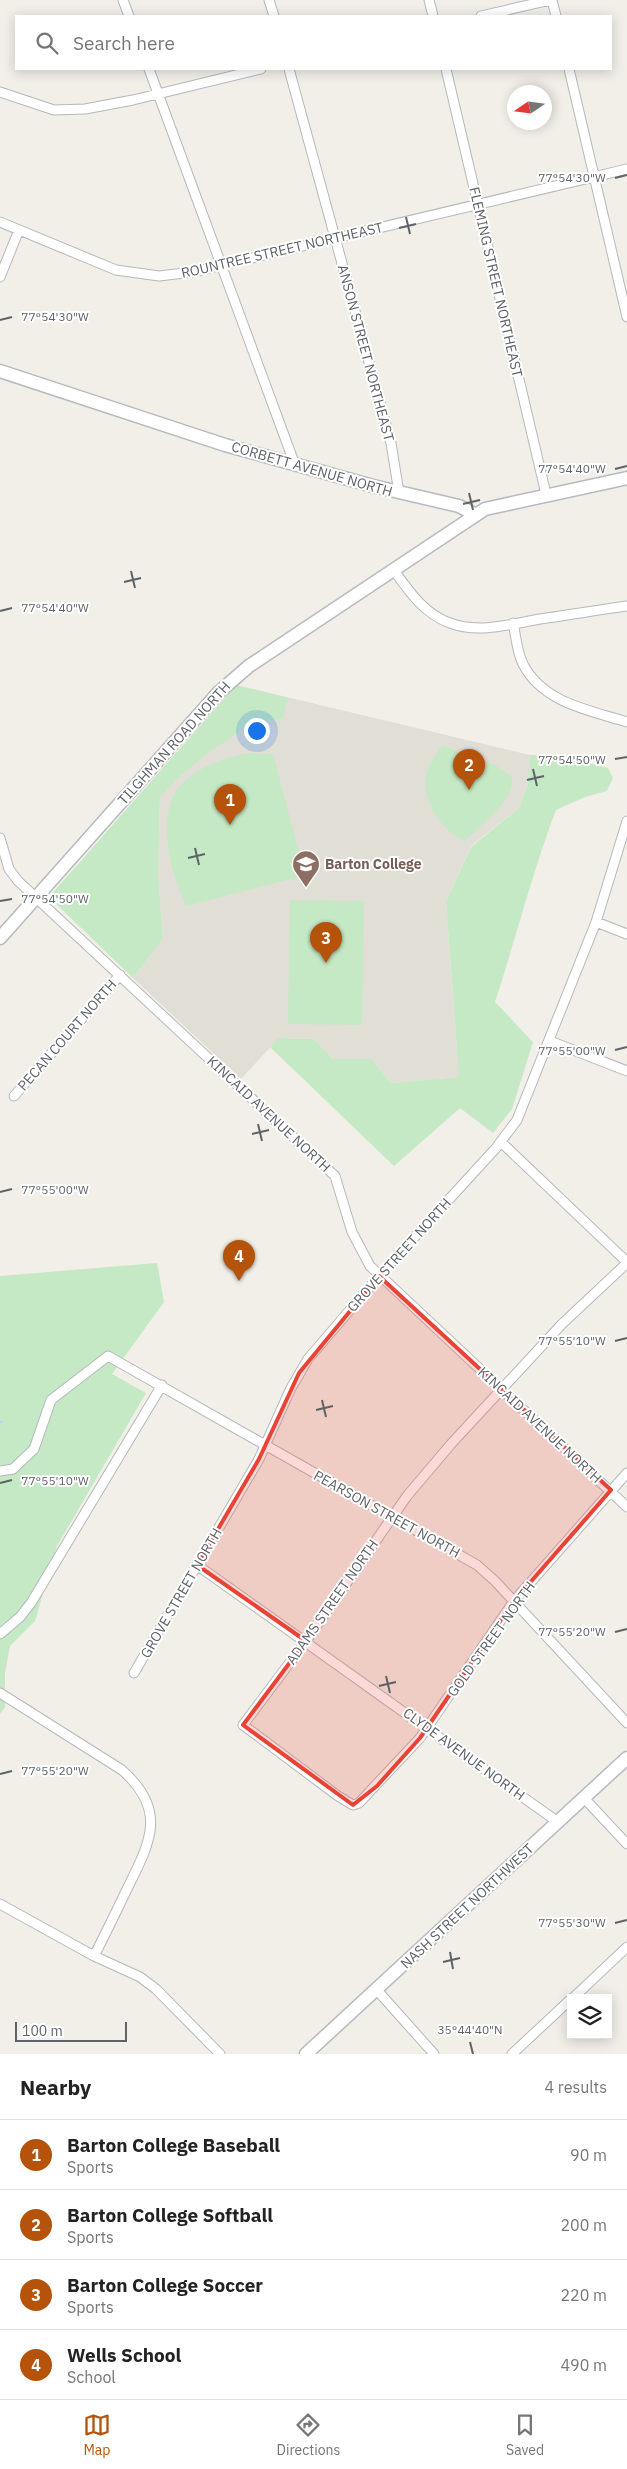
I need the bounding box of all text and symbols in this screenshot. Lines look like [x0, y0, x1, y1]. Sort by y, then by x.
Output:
search box [15, 15, 612, 70]
icon: search [33, 29, 61, 57]
text: Search here [73, 31, 175, 55]
north arrow [507, 85, 552, 130]
text: 77°54'30"W [538, 170, 606, 185]
street label: FLEMING STREET NORTHEAST [465, 185, 527, 379]
street label: ROUNTREE STREET NORTHEAST [179, 218, 385, 282]
street label: ANSON STREET NORTHEAST [334, 263, 398, 443]
text: 77°54'30"W [21, 309, 89, 324]
street label: CORBETT AVENUE NORTH [229, 437, 395, 501]
text: 77°54'40"W [538, 461, 606, 476]
text: 77°54'40"W [21, 600, 89, 615]
street label: TILGHMAN ROAD NORTH [114, 678, 234, 808]
your location [244, 718, 270, 744]
pin: 2 [453, 749, 485, 790]
text: 77°54'50"W [538, 752, 606, 767]
pin: 1 [214, 784, 246, 825]
school or university icon: Barton College [291, 849, 321, 888]
place label: Barton College [325, 855, 422, 873]
text: 77°54'50"W [21, 891, 89, 906]
pin: 3 [310, 922, 342, 963]
street label: PECAN COURT NORTH [14, 976, 120, 1094]
text: 77°55'00"W [538, 1043, 606, 1058]
street label: KINCAID AVENUE NORTH [203, 1052, 335, 1176]
text: 77°55'00"W [21, 1182, 89, 1197]
street label: GROVE STREET NORTH [343, 1194, 455, 1316]
pin: 4 [223, 1240, 255, 1281]
text: 77°55'10"W [538, 1333, 606, 1348]
street label: KINCAID AVENUE NORTH [474, 1363, 606, 1487]
street label: PEARSON STREET NORTH [311, 1466, 463, 1562]
text: 77°55'10"W [21, 1473, 89, 1488]
street label: GROVE STREET NORTH [136, 1525, 226, 1661]
street label: ADAMS STREET NORTH [282, 1536, 382, 1668]
street label: GOLD STREET NORTH [443, 1578, 539, 1700]
text: 77°55'20"W [538, 1624, 606, 1639]
street label: CLYDE AVENUE NORTH [400, 1704, 528, 1804]
text: 77°55'20"W [21, 1763, 89, 1778]
street label: NASH STREET NORTHWEST [397, 1840, 537, 1972]
text: 77°55'30"W [538, 1915, 606, 1930]
map controls [567, 1994, 612, 2039]
button: layers [567, 1994, 612, 2039]
scale bar [15, 2019, 128, 2042]
text: 100 m [22, 2022, 63, 2040]
text: 35°44'40"N [437, 2022, 503, 2037]
text: Nearby [20, 2073, 91, 2101]
text: 4 results [544, 2077, 607, 2097]
text: Barton College Baseball [67, 2133, 280, 2157]
text: 1 [31, 2145, 41, 2165]
text: 90 m [570, 2145, 607, 2165]
text: Sports [67, 2157, 114, 2177]
text: Barton College Softball [67, 2203, 273, 2227]
text: 2 [31, 2215, 41, 2235]
text: 200 m [560, 2215, 607, 2235]
text: Sports [67, 2227, 114, 2247]
text: Barton College Soccer [67, 2273, 263, 2297]
text: 3 [31, 2285, 41, 2305]
text: 220 m [560, 2285, 607, 2305]
text: Sports [67, 2297, 114, 2317]
text: Wells School [67, 2343, 181, 2367]
text: 4 [31, 2355, 41, 2375]
text: 490 m [560, 2355, 607, 2375]
text: School [67, 2367, 116, 2387]
tab: Map [83, 2411, 111, 2459]
tab: Directions [277, 2411, 340, 2459]
tab: Saved [506, 2411, 544, 2459]

